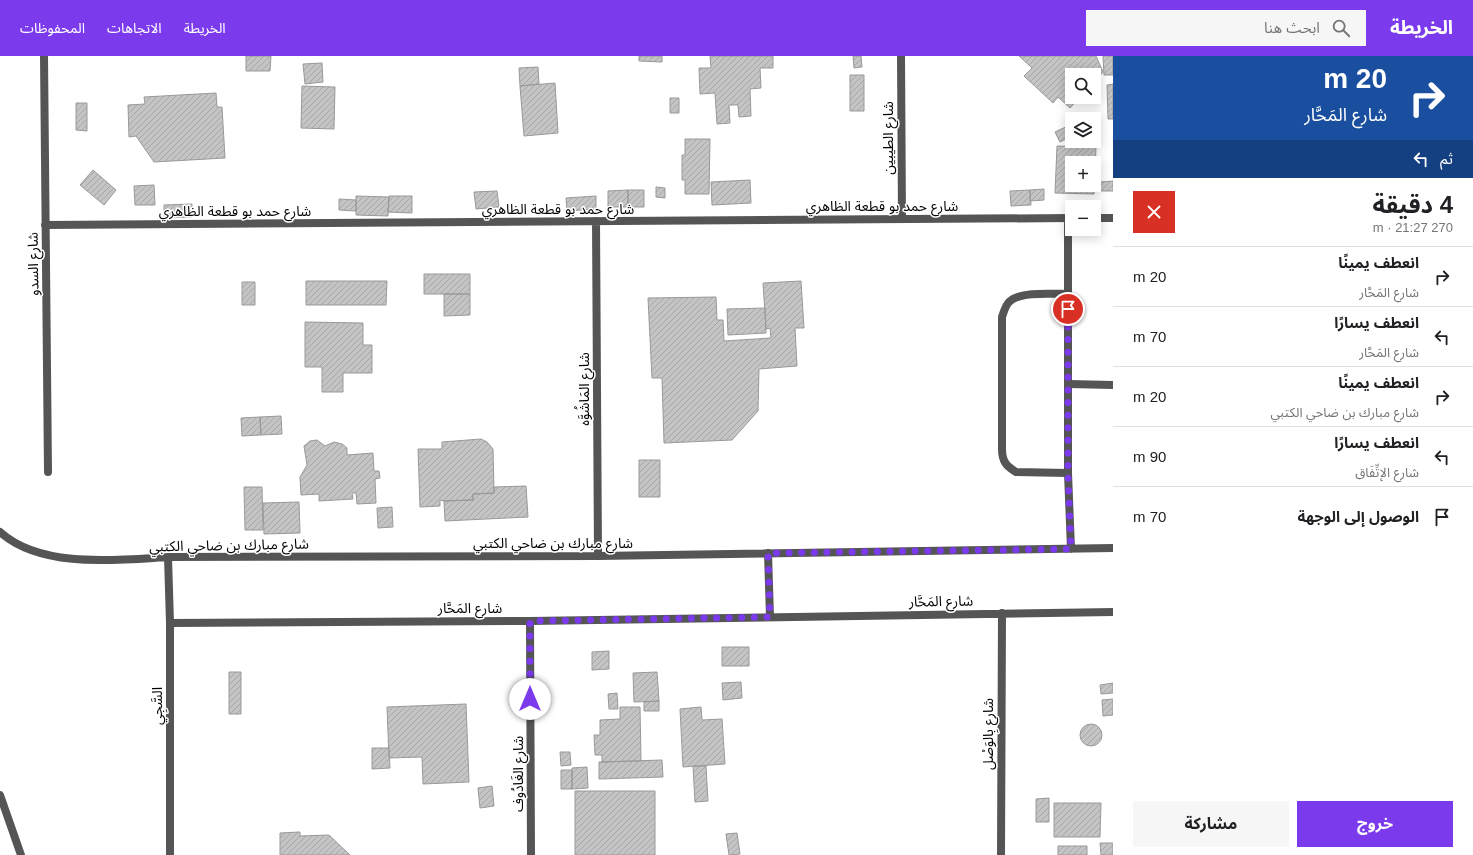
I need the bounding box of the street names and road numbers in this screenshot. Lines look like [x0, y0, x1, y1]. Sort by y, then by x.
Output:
street label: شارع الطيبين [880, 101, 899, 175]
street label: شارع حمد بو قطعة الظاهري [806, 198, 958, 217]
street label: شارع حمد بو قطعة الظاهري [482, 201, 634, 220]
street label: شارع حمد بو قطعة الظاهري [159, 203, 311, 222]
street label: شارع السدو [24, 232, 45, 296]
street label: شارع المَاشُوَّه [574, 352, 595, 426]
street label: شارع مبارك بن ضاحي الكتبي [473, 535, 633, 554]
street label: شارع مبارك بن ضاحي الكتبي [149, 536, 309, 558]
street label: شارع المَحَّار [908, 592, 973, 613]
street label: شارع المَحَّار [437, 600, 502, 619]
street label: السَّجِي [149, 687, 168, 725]
street label: شارع بِالوَصْل [980, 698, 999, 770]
street label: شارع الغَادُوف [510, 736, 529, 812]

